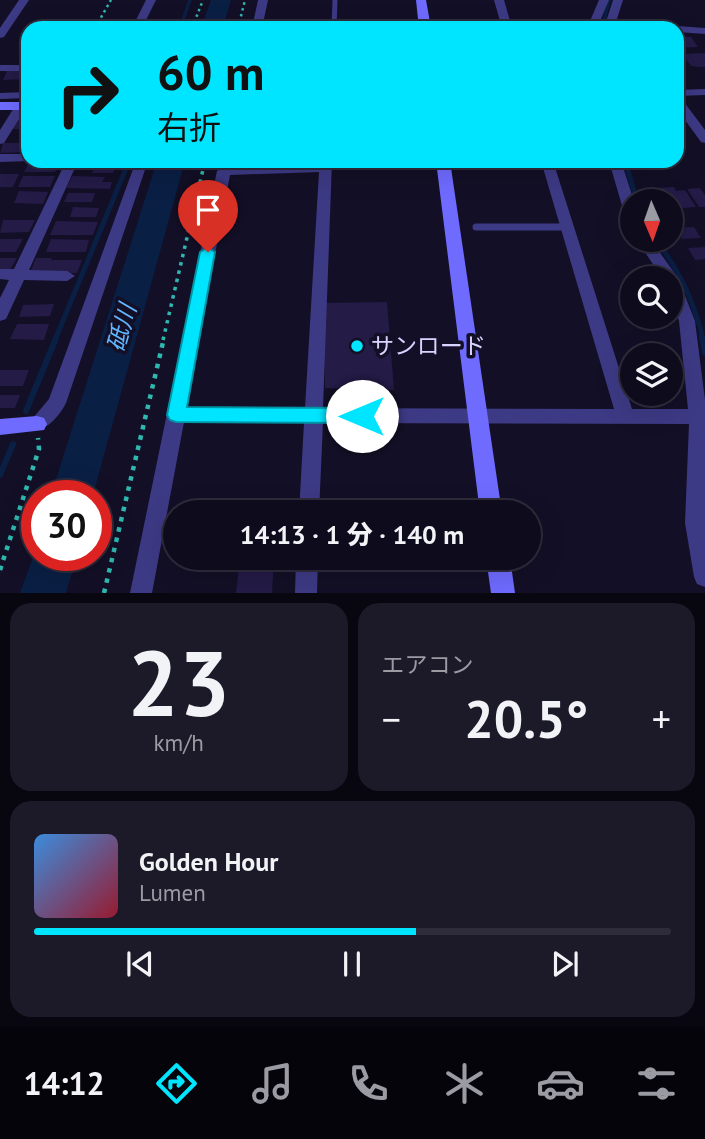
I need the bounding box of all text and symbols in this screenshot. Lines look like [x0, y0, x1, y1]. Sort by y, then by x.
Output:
text: 60 m [157, 40, 264, 104]
icon: right [42, 49, 133, 140]
text: 右折 [157, 106, 221, 148]
pin [178, 180, 238, 252]
north arrow [620, 189, 682, 252]
map controls [620, 189, 683, 406]
icon: arrive [189, 191, 227, 229]
button: search [620, 266, 683, 329]
water label: 砥川 [100, 298, 144, 355]
place label: サンロード [371, 331, 486, 360]
marker: サンロード [349, 338, 365, 354]
button: layers [620, 343, 683, 406]
position arrow [325, 379, 399, 453]
speed limit sign: 30 [21, 480, 112, 571]
text: 14:13 · 1 分 · 140 m [240, 518, 464, 551]
text: 23 [127, 623, 230, 741]
text: エアコン [382, 650, 474, 679]
text: 20.5° [464, 685, 588, 752]
text: − [382, 694, 401, 743]
text: + [652, 694, 671, 743]
text: km/h [154, 728, 204, 757]
text: Golden Hour [139, 845, 278, 878]
text: Lumen [139, 878, 206, 907]
icon: previous [121, 945, 159, 983]
icon: pause [333, 945, 371, 983]
icon: next [546, 945, 584, 983]
icon: directions [152, 1059, 201, 1108]
icon: music [248, 1059, 297, 1108]
icon: phone [344, 1059, 393, 1108]
icon: climate [440, 1059, 489, 1108]
icon: car [536, 1059, 585, 1108]
icon: filters [632, 1059, 681, 1108]
text: 14:12 [24, 1062, 105, 1104]

